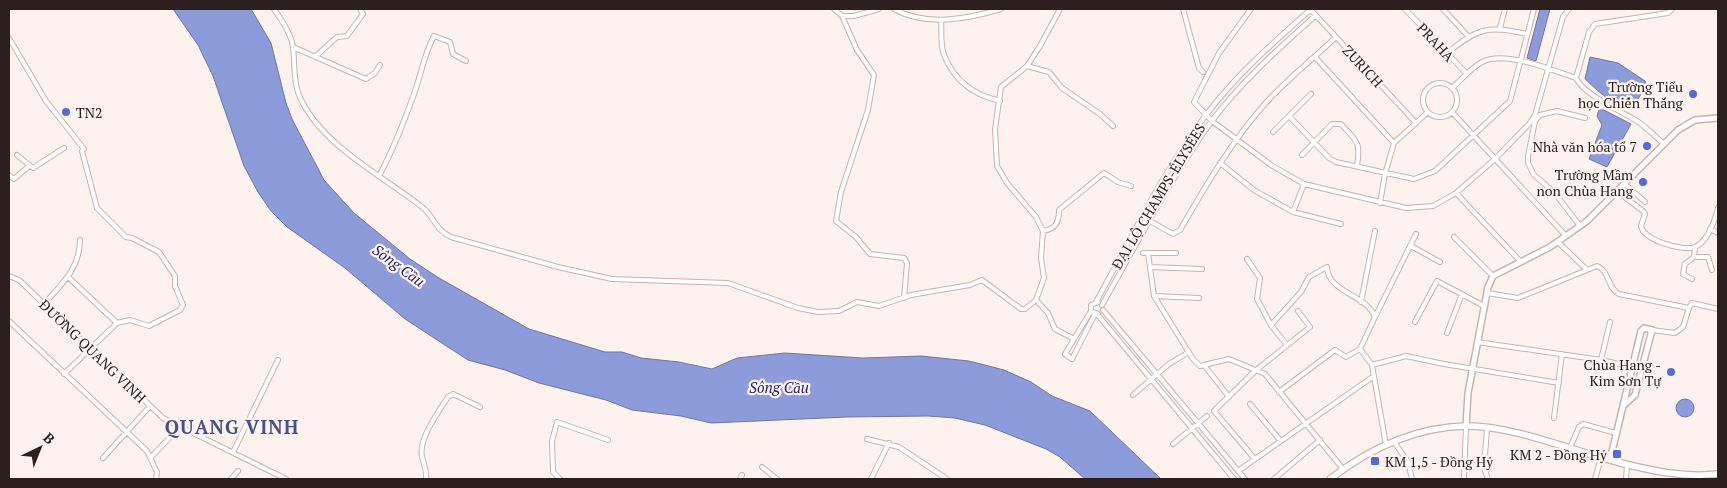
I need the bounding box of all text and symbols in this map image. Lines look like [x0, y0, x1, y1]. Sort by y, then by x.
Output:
street label: PRAHA [1413, 18, 1459, 66]
street label: ZURICH [1339, 41, 1387, 91]
place label: Trường Tiểu học Chiến Thắng [1578, 77, 1684, 112]
marker: Trường Tiểu học Chiến Thắng [1687, 88, 1699, 100]
place label: TN2 [76, 103, 102, 122]
marker: TN2 [60, 106, 72, 118]
street label: ĐẠI LỘ CHAMPS-ÉLYSÉES [1107, 119, 1209, 273]
place label: Nhà văn hóa tổ 7 [1533, 137, 1637, 156]
marker: Nhà văn hóa tổ 7 [1641, 140, 1653, 152]
place label: Trường Mầm non Chùa Hang [1537, 165, 1634, 200]
marker: Trường Mầm non Chùa Hang [1637, 176, 1649, 188]
water label: Sông Cầu [369, 239, 429, 291]
street label: ĐƯỜNG QUANG VINH [36, 295, 150, 407]
place label: Chùa Hang - Kim Sơn Tự [1584, 355, 1661, 390]
marker: Chùa Hang - Kim Sơn Tự [1665, 366, 1677, 378]
water label: Sông Cầu [749, 377, 809, 397]
district label: QUANG VINH [165, 414, 299, 439]
north arrow [15, 423, 65, 473]
text: B [39, 428, 59, 448]
place label: KM 2 - Đồng Hỷ [1510, 445, 1607, 464]
marker: KM 2 - Đồng Hỷ [1611, 448, 1623, 460]
place label: KM 1,5 - Đồng Hỷ [1385, 452, 1493, 471]
marker: KM 1,5 - Đồng Hỷ [1369, 455, 1381, 467]

